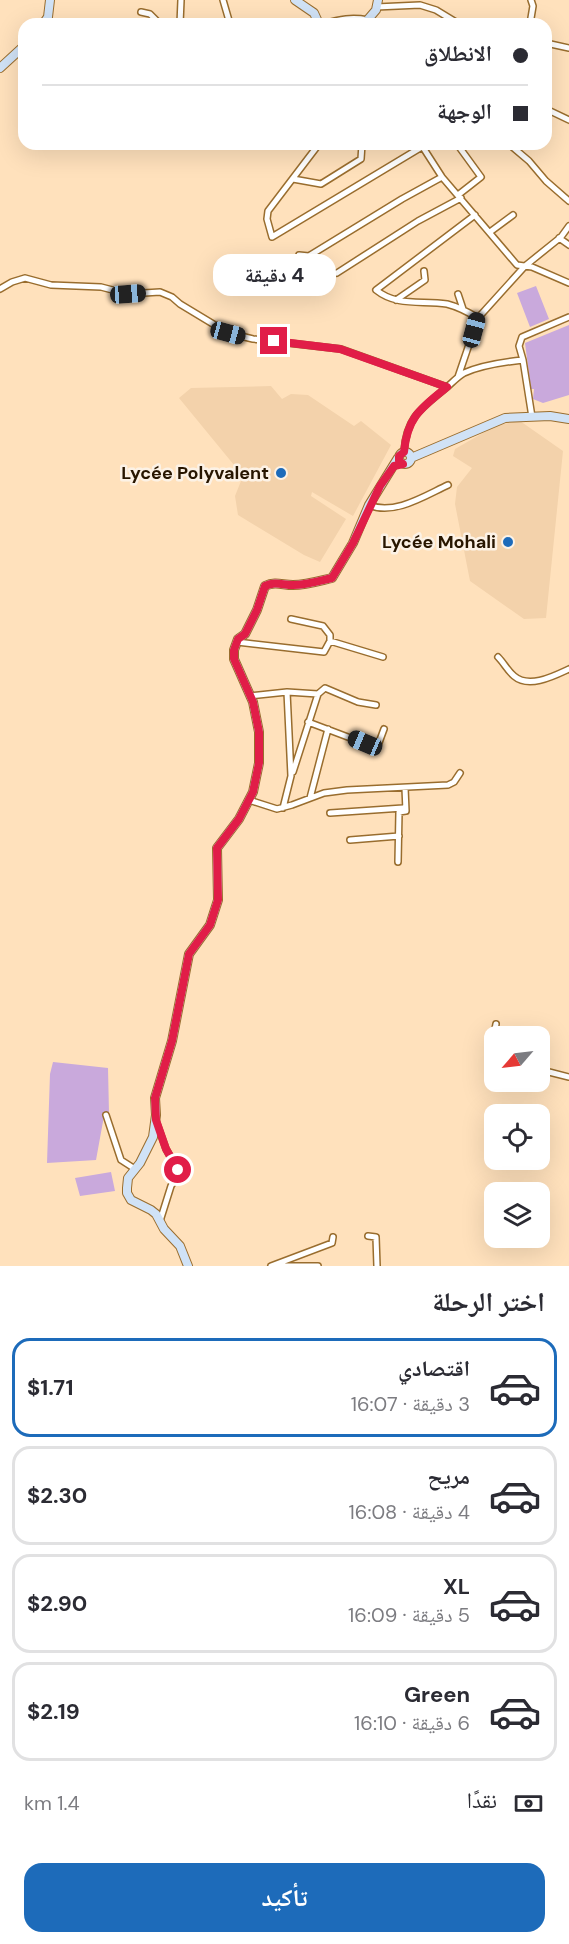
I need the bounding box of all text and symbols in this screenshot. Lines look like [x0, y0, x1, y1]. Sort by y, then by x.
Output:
text: الانطلاق [424, 39, 492, 68]
text: الوجهة [437, 97, 492, 126]
callout: 4 دقيقة [212, 254, 336, 296]
text: 4 دقيقة [245, 262, 304, 288]
car [109, 284, 147, 304]
car [461, 310, 487, 350]
car [208, 320, 248, 346]
route end [260, 327, 287, 354]
place label: Lycée Polyvalent [121, 461, 269, 485]
marker: Lycée Polyvalent [274, 466, 288, 480]
place label: Lycée Mohali [382, 530, 496, 554]
marker: Lycée Mohali [501, 535, 515, 549]
car [345, 728, 385, 758]
north arrow [484, 1026, 550, 1092]
map controls [484, 1026, 550, 1248]
button: locate [484, 1104, 550, 1170]
route start [164, 1156, 191, 1183]
button: layers [484, 1182, 550, 1248]
text: اختر الرحلة [432, 1284, 545, 1319]
text: اقتصادي [398, 1354, 470, 1383]
icon: car [488, 1361, 542, 1415]
text: $1.71 [27, 1373, 73, 1402]
text: 3 دقيقة · 16:07 [351, 1391, 470, 1417]
text: مريح [427, 1462, 470, 1491]
icon: car [488, 1469, 542, 1523]
text: $2.30 [27, 1481, 87, 1510]
text: 4 دقيقة · 16:08 [349, 1499, 470, 1525]
text: XL [443, 1572, 470, 1601]
icon: car [488, 1577, 542, 1631]
text: $2.90 [27, 1589, 87, 1618]
text: 5 دقيقة · 16:09 [348, 1602, 470, 1628]
text: Green [404, 1680, 470, 1709]
icon: car [488, 1685, 542, 1739]
text: $2.19 [27, 1697, 80, 1726]
text: 6 دقيقة · 16:10 [354, 1710, 470, 1736]
text: نقدًا [467, 1786, 497, 1815]
icon: cash [512, 1787, 545, 1820]
text: 1.4 km [24, 1790, 80, 1816]
button: تأكيد [24, 1863, 545, 1932]

